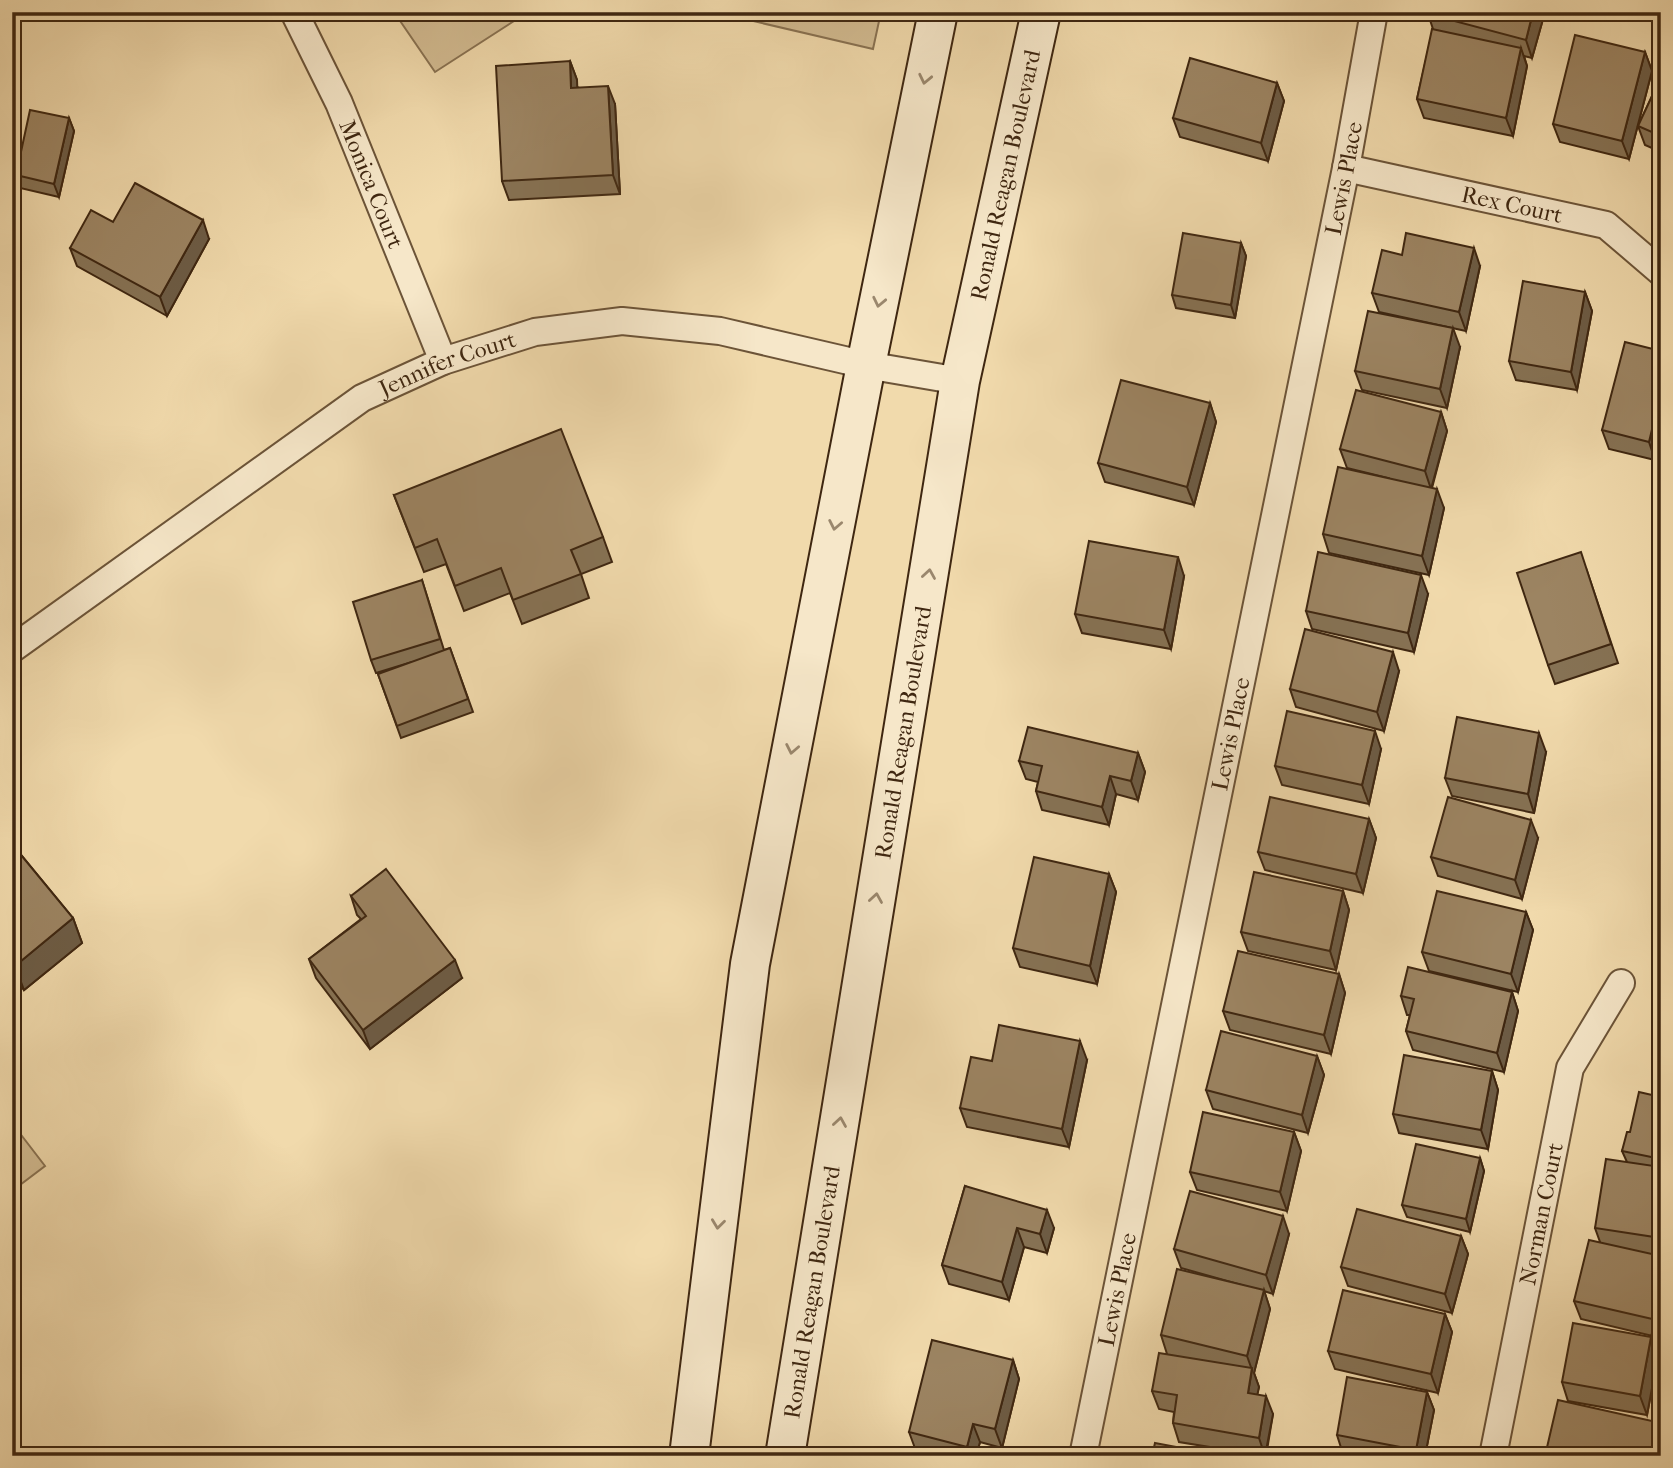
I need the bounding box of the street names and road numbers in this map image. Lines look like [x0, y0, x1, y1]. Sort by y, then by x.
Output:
street label: Ronald Reagan Boulevard [965, 47, 1046, 303]
street label: Monica Court [334, 116, 410, 252]
street label: Lewis Place [1319, 119, 1368, 237]
street label: Rex Court [1459, 180, 1565, 229]
street label: Jennifer Court [373, 325, 519, 403]
street label: Ronald Reagan Boulevard [869, 604, 937, 861]
street label: Lewis Place [1206, 675, 1255, 793]
street label: Norman Court [1514, 1140, 1568, 1287]
street label: Ronald Reagan Boulevard [778, 1163, 846, 1421]
street label: Lewis Place [1092, 1230, 1142, 1348]

